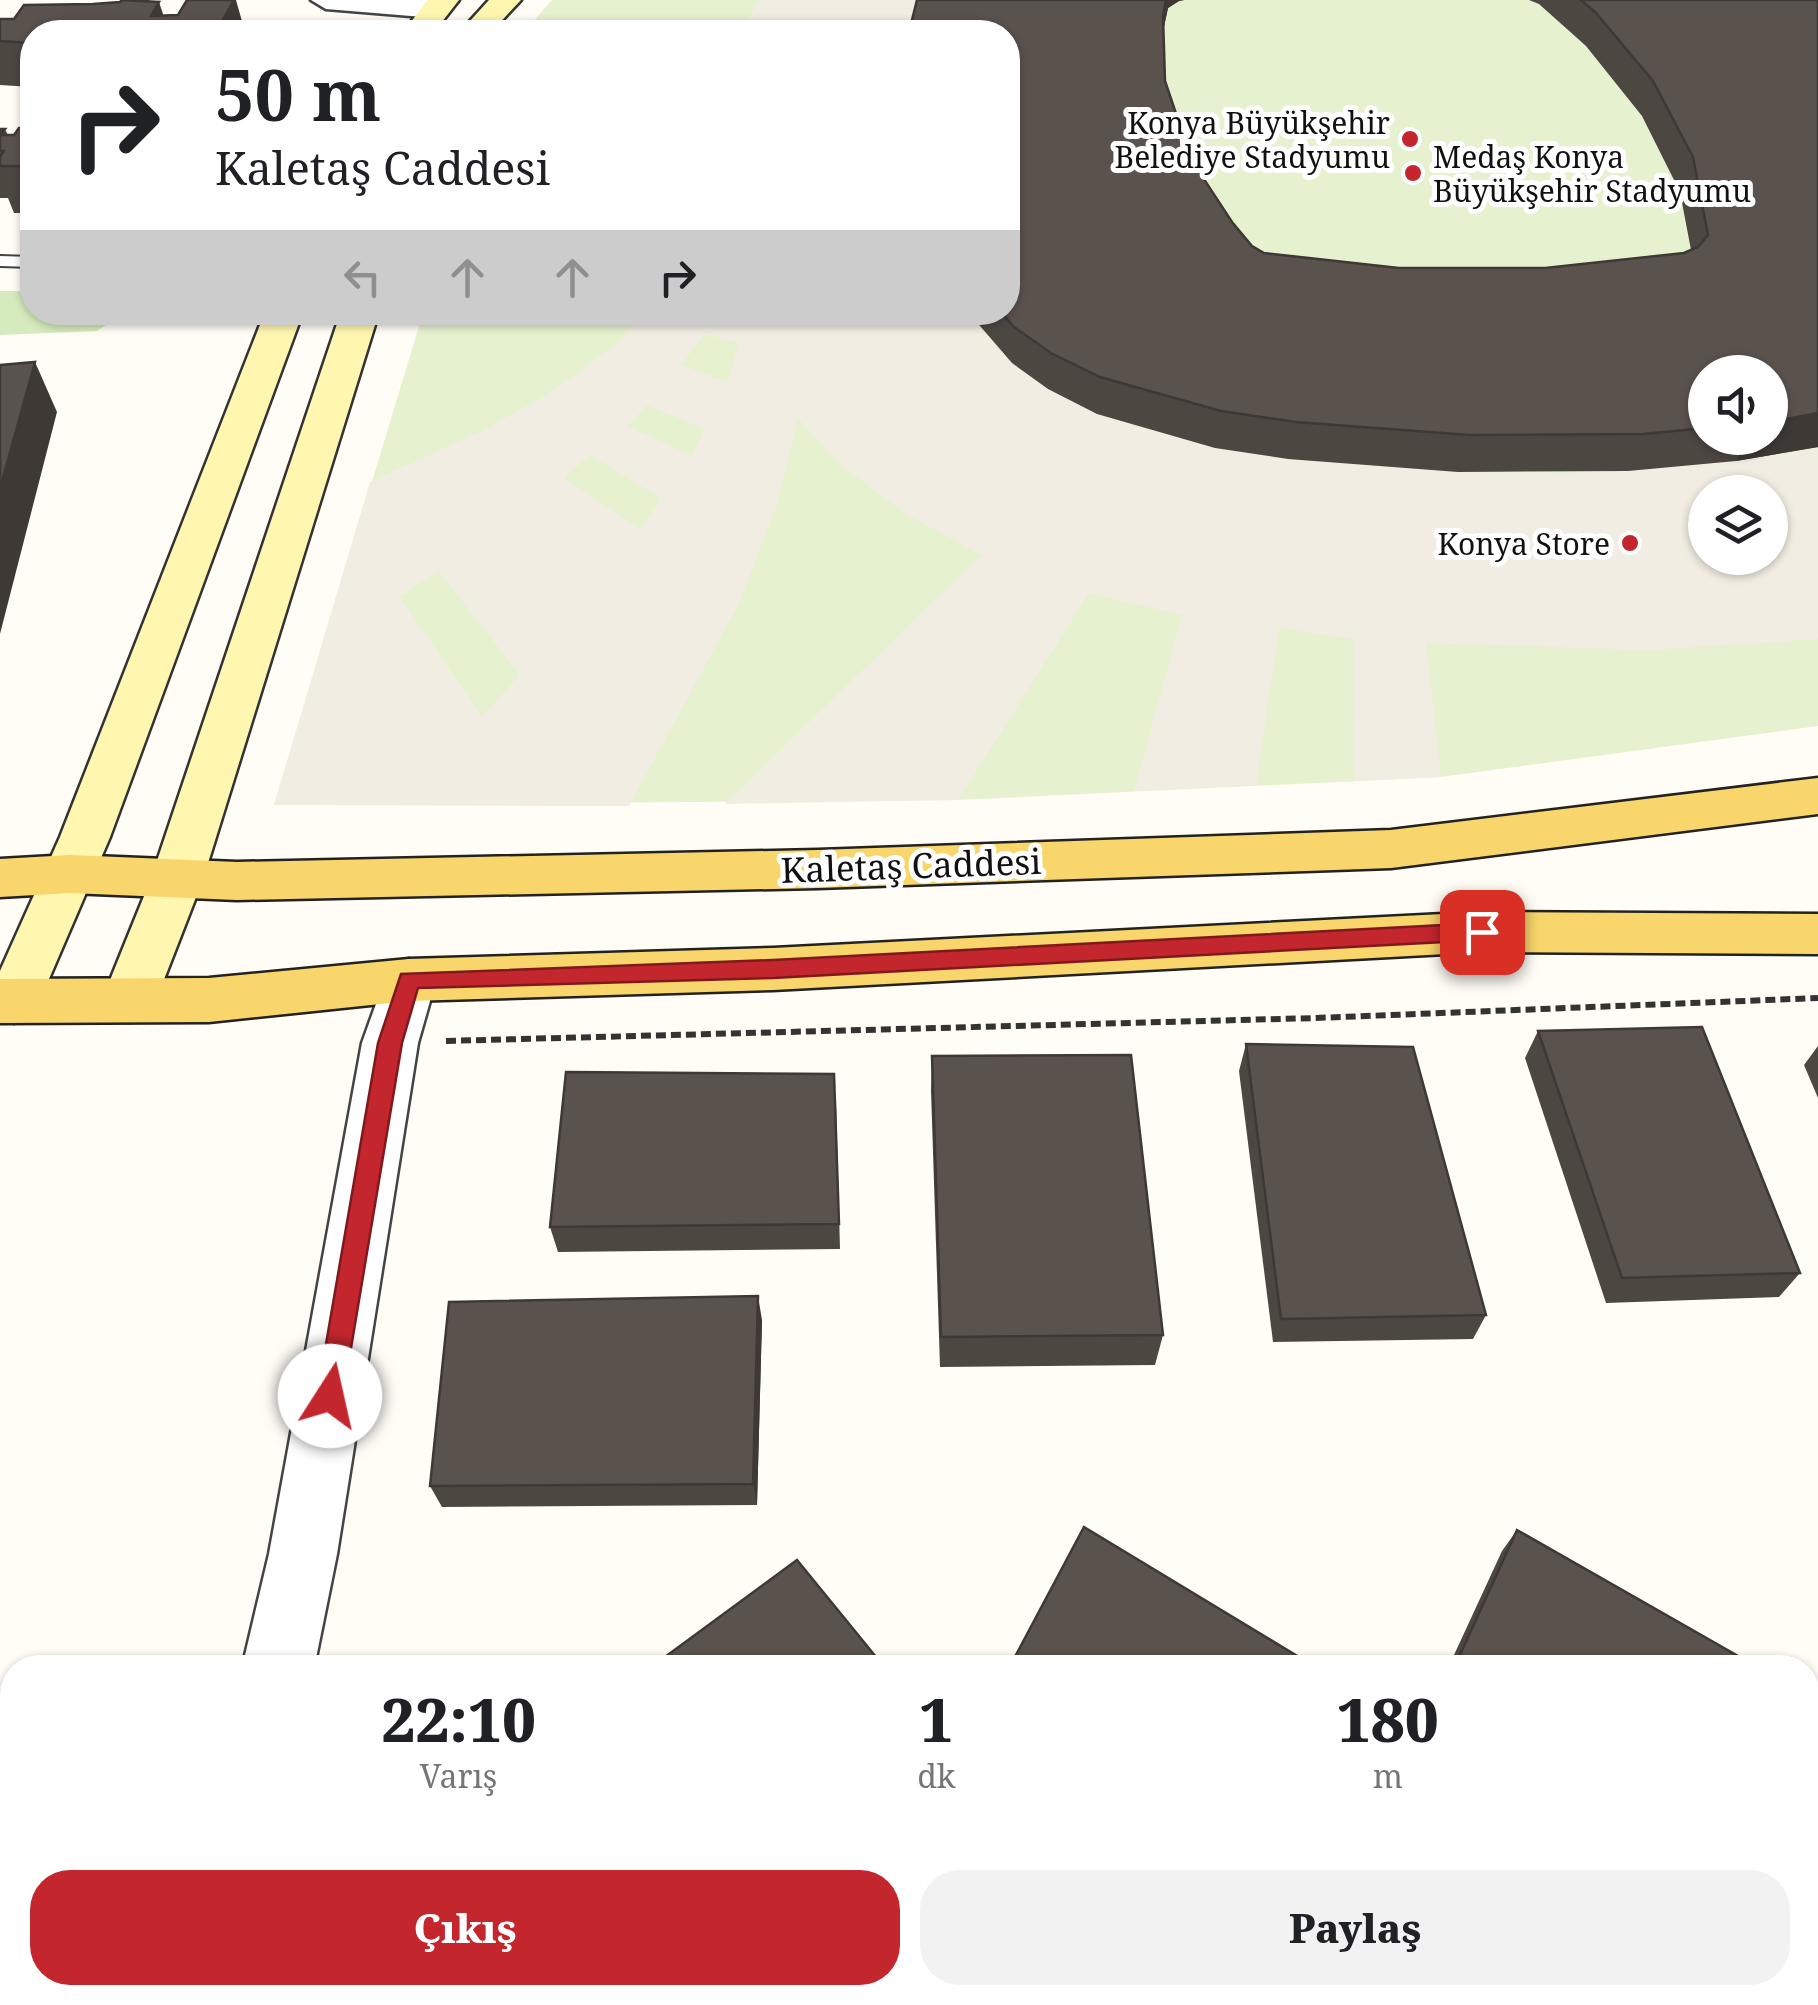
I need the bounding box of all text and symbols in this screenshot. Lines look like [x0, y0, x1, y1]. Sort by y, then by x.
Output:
text: 50 m [215, 46, 381, 142]
icon: right [50, 60, 180, 190]
place label: Konya Büyükşehir Belediye Stadyumu [1115, 102, 1390, 177]
marker: Konya Büyükşehir Belediye Stadyumu [1399, 128, 1421, 150]
place label: Medaş Konya Büyükşehir Stadyumu [1433, 136, 1751, 211]
text: Kaletaş Caddesi [215, 137, 550, 198]
marker: Medaş Konya Büyükşehir Stadyumu [1402, 162, 1424, 184]
icon: left [335, 250, 390, 305]
icon: ahead [440, 250, 495, 305]
icon: ahead [545, 250, 600, 305]
icon: right [650, 250, 705, 305]
map controls [1688, 355, 1788, 575]
button: sound [1688, 355, 1788, 455]
button: layers [1688, 475, 1788, 575]
place label: Konya Store [1438, 523, 1610, 564]
marker: Konya Store [1619, 532, 1641, 554]
street label: Kaletaş Caddesi [780, 837, 1042, 893]
pin [1440, 890, 1525, 975]
icon: arrive [1455, 905, 1510, 960]
position arrow [278, 1344, 382, 1448]
text: 22:10 [381, 1678, 536, 1760]
text: 1 [919, 1678, 953, 1760]
text: 180 [1337, 1678, 1439, 1760]
text: Varış [420, 1754, 497, 1797]
text: dk [917, 1754, 956, 1797]
text: m [1373, 1754, 1403, 1797]
button: Çıkış [30, 1870, 900, 1985]
button: Paylaş [920, 1870, 1790, 1985]

